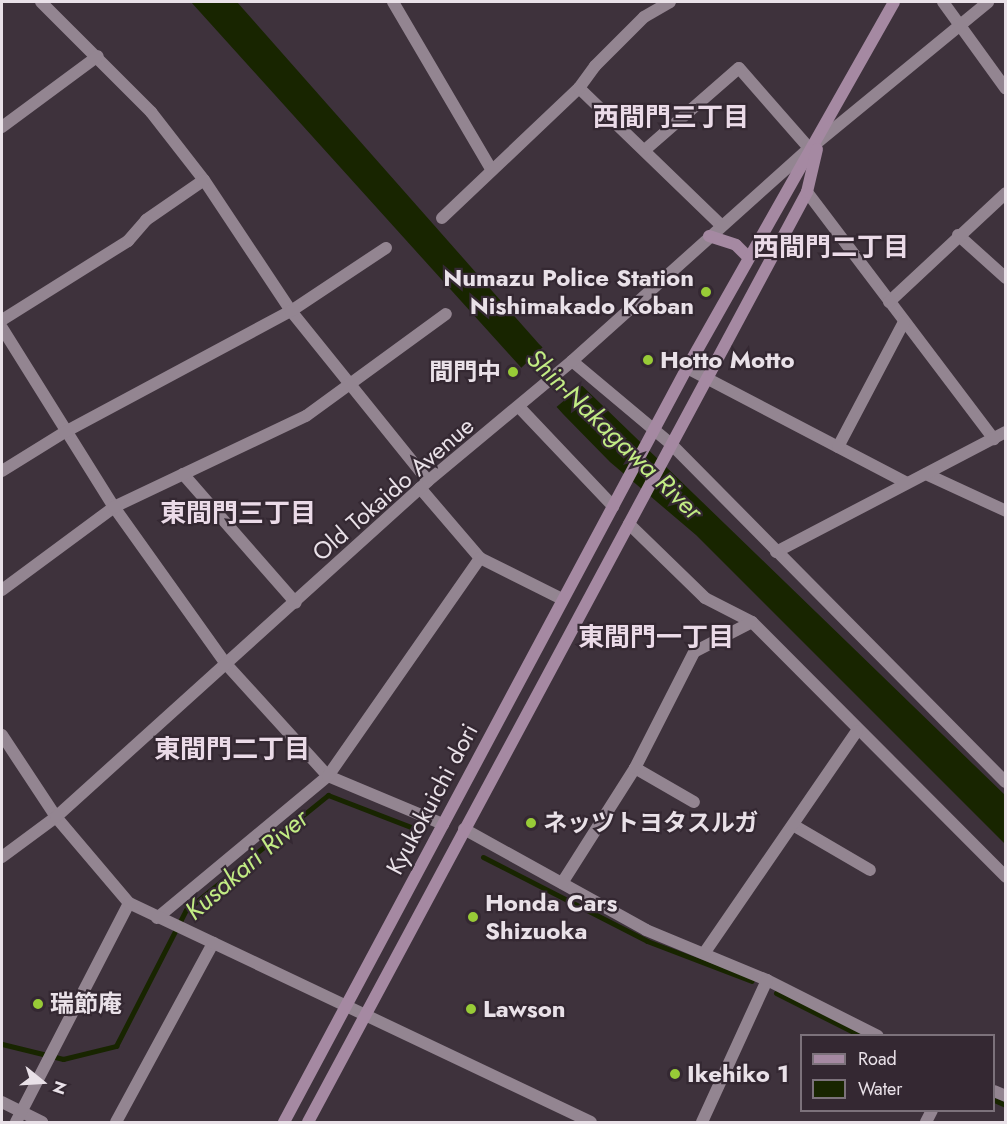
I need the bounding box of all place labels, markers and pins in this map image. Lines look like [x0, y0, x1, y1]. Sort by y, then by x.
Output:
place label: Numazu Police Station Nishimakado Koban [443, 264, 694, 320]
marker: Numazu Police Station Nishimakado Koban [699, 285, 713, 299]
place label: Hotto Motto [660, 346, 795, 374]
marker: Hotto Motto [641, 353, 655, 367]
place label: 間門中 [429, 358, 501, 386]
marker: 間門中 [506, 365, 520, 379]
place label: ネッツトヨタスルガ [543, 809, 759, 837]
marker: ネッツトヨタスルガ [524, 816, 538, 830]
place label: Honda Cars Shizuoka [485, 889, 617, 945]
marker: Honda Cars Shizuoka [466, 910, 480, 924]
place label: 瑞節庵 [50, 990, 122, 1018]
place label: Lawson [483, 995, 566, 1023]
marker: 瑞節庵 [31, 997, 45, 1011]
marker: Lawson [464, 1002, 478, 1016]
place label: Ikehiko 1 [687, 1060, 789, 1088]
marker: Ikehiko 1 [668, 1067, 682, 1081]

